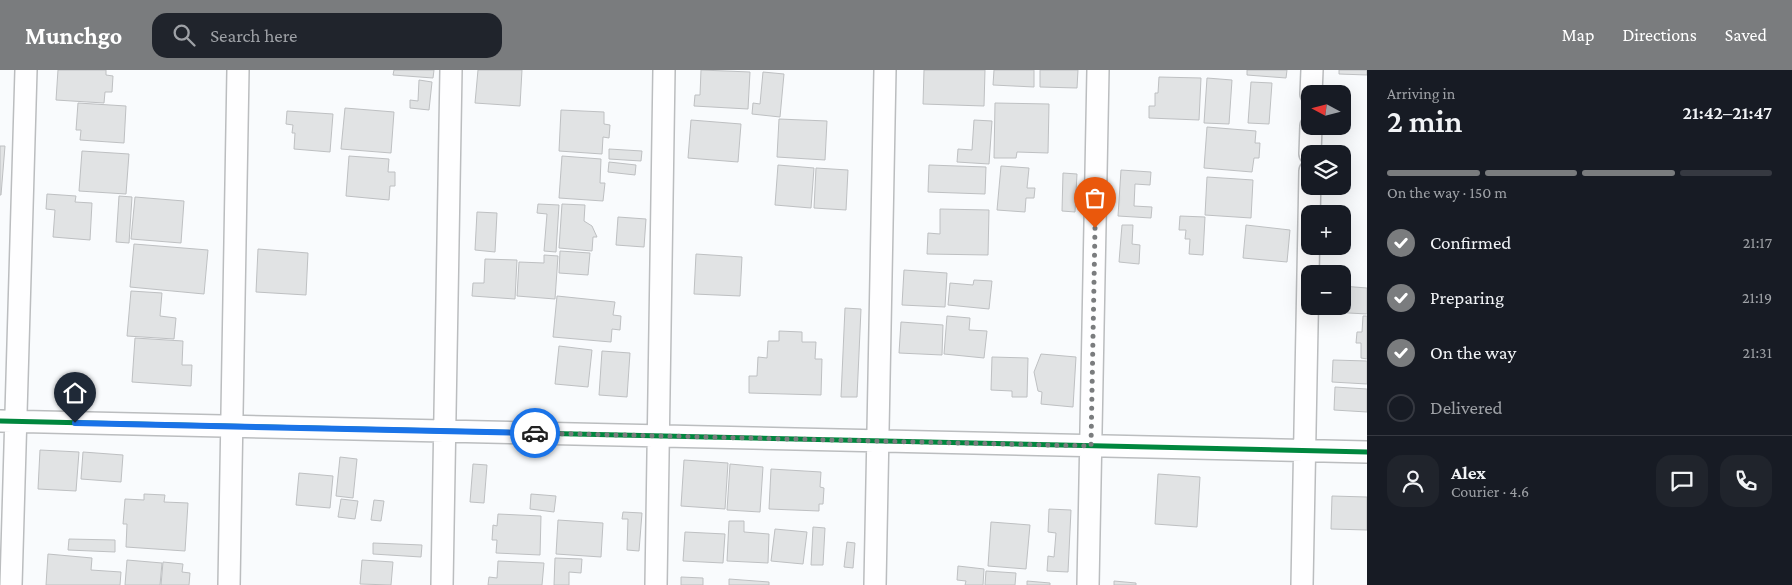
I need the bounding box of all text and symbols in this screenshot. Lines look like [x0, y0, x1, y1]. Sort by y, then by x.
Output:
search box [152, 13, 502, 58]
icon: search [170, 21, 198, 49]
text: Munchgo [25, 22, 122, 49]
text: Search here [210, 25, 297, 46]
text: Map [1562, 25, 1594, 45]
text: Directions [1622, 25, 1697, 45]
text: Saved [1725, 25, 1767, 45]
north arrow [1301, 85, 1351, 135]
map controls [1301, 85, 1351, 315]
text: Arriving in [1387, 85, 1455, 102]
text: 21:42–21:47 [1683, 102, 1772, 123]
text: 2 min [1387, 103, 1462, 139]
button: layers [1301, 145, 1351, 195]
pin [1074, 177, 1116, 228]
icon: bag [1081, 184, 1109, 212]
text: On the way · 150 m [1387, 184, 1507, 201]
button: + [1301, 205, 1351, 255]
icon: check [1387, 229, 1415, 257]
text: Confirmed [1430, 232, 1511, 253]
text: 21:17 [1743, 234, 1772, 251]
button: − [1301, 265, 1351, 315]
icon: check [1387, 284, 1415, 312]
text: Preparing [1430, 287, 1504, 308]
text: 21:19 [1742, 289, 1772, 306]
icon: check [1387, 339, 1415, 367]
text: On the way [1430, 342, 1516, 363]
text: 21:31 [1743, 344, 1772, 361]
pin [54, 372, 96, 423]
icon: home [61, 379, 89, 407]
text: Delivered [1430, 397, 1503, 418]
courier [510, 408, 560, 458]
icon: car [521, 419, 549, 447]
button: person [1387, 455, 1439, 507]
button: chat [1656, 455, 1708, 507]
button: phone [1720, 455, 1772, 507]
text: Alex [1451, 462, 1486, 483]
text: Courier · 4.6 [1451, 483, 1529, 500]

